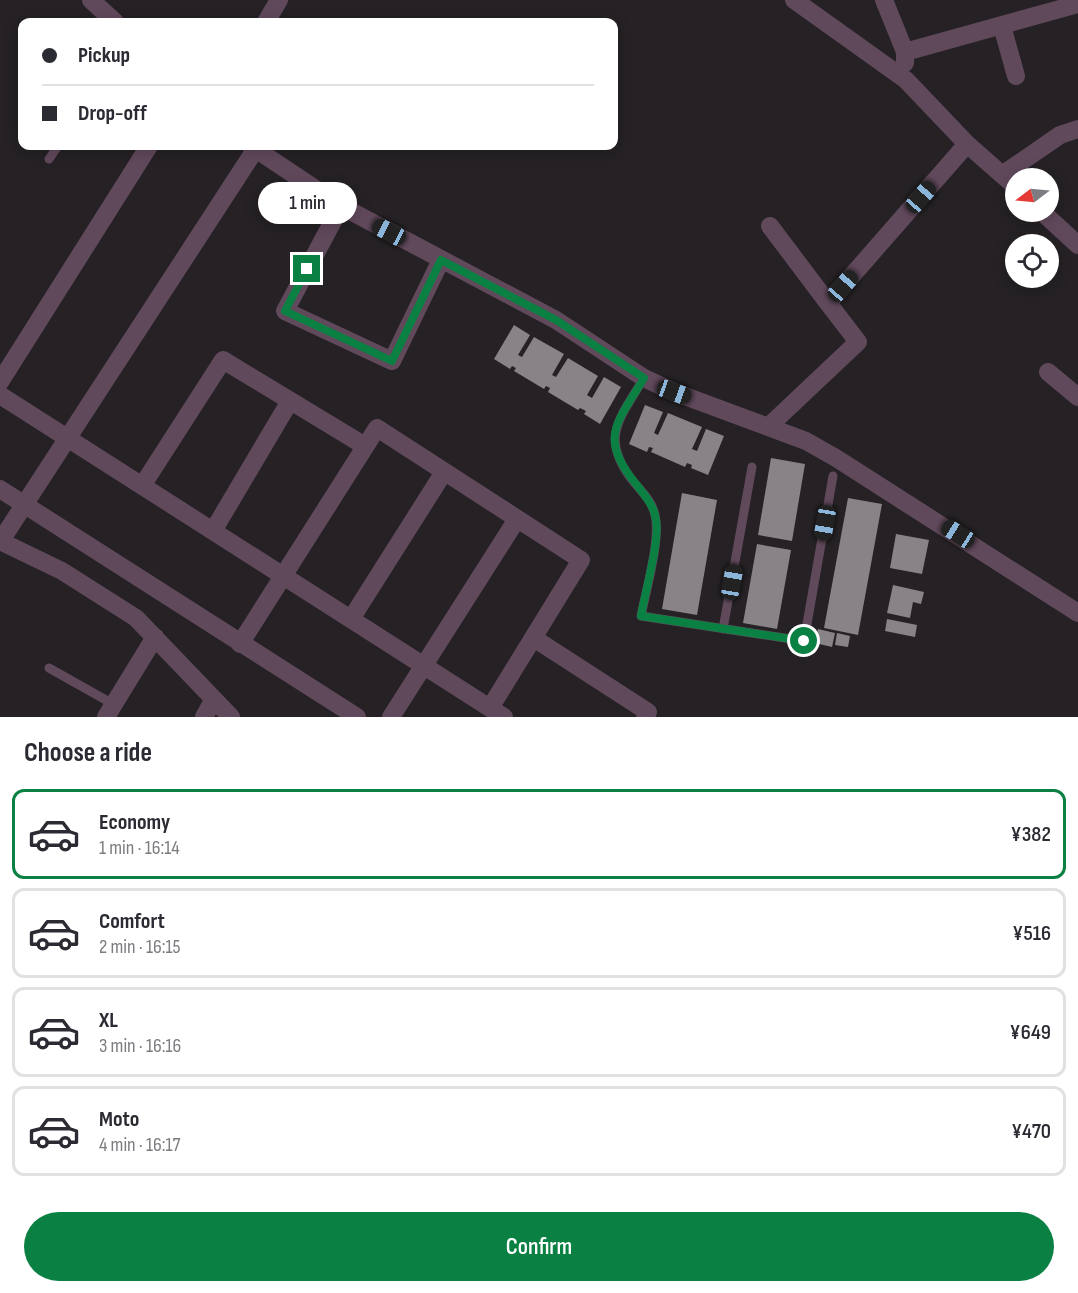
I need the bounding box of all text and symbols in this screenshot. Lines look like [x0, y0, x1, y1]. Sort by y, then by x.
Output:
text: Pickup [78, 42, 130, 69]
text: Drop-off [78, 100, 147, 127]
north arrow [1005, 168, 1059, 222]
map controls [1005, 168, 1059, 288]
car [902, 178, 940, 216]
callout: 1 min [258, 182, 356, 224]
text: 1 min [289, 191, 326, 215]
car [369, 216, 409, 248]
button: locate [1005, 234, 1059, 288]
route end [293, 255, 320, 282]
car [824, 267, 862, 305]
car [654, 377, 694, 407]
car [813, 504, 837, 542]
car [938, 517, 978, 551]
car [720, 563, 744, 601]
route start [790, 627, 817, 654]
text: Choose a ride [24, 737, 152, 769]
icon: car [27, 807, 81, 861]
text: Economy [99, 809, 170, 836]
text: ¥382 [1011, 821, 1051, 848]
text: 1 min · 16:14 [99, 836, 180, 860]
icon: car [27, 906, 81, 960]
text: Comfort [99, 908, 165, 935]
text: ¥516 [1012, 920, 1051, 947]
text: 2 min · 16:15 [99, 935, 180, 959]
icon: car [27, 1005, 81, 1059]
text: XL [99, 1007, 118, 1034]
text: ¥649 [1010, 1019, 1051, 1046]
text: 3 min · 16:16 [99, 1034, 181, 1058]
icon: car [27, 1104, 81, 1158]
text: Moto [99, 1106, 139, 1133]
text: ¥470 [1011, 1118, 1051, 1145]
text: 4 min · 16:17 [99, 1133, 181, 1157]
button: Confirm [24, 1212, 1054, 1281]

